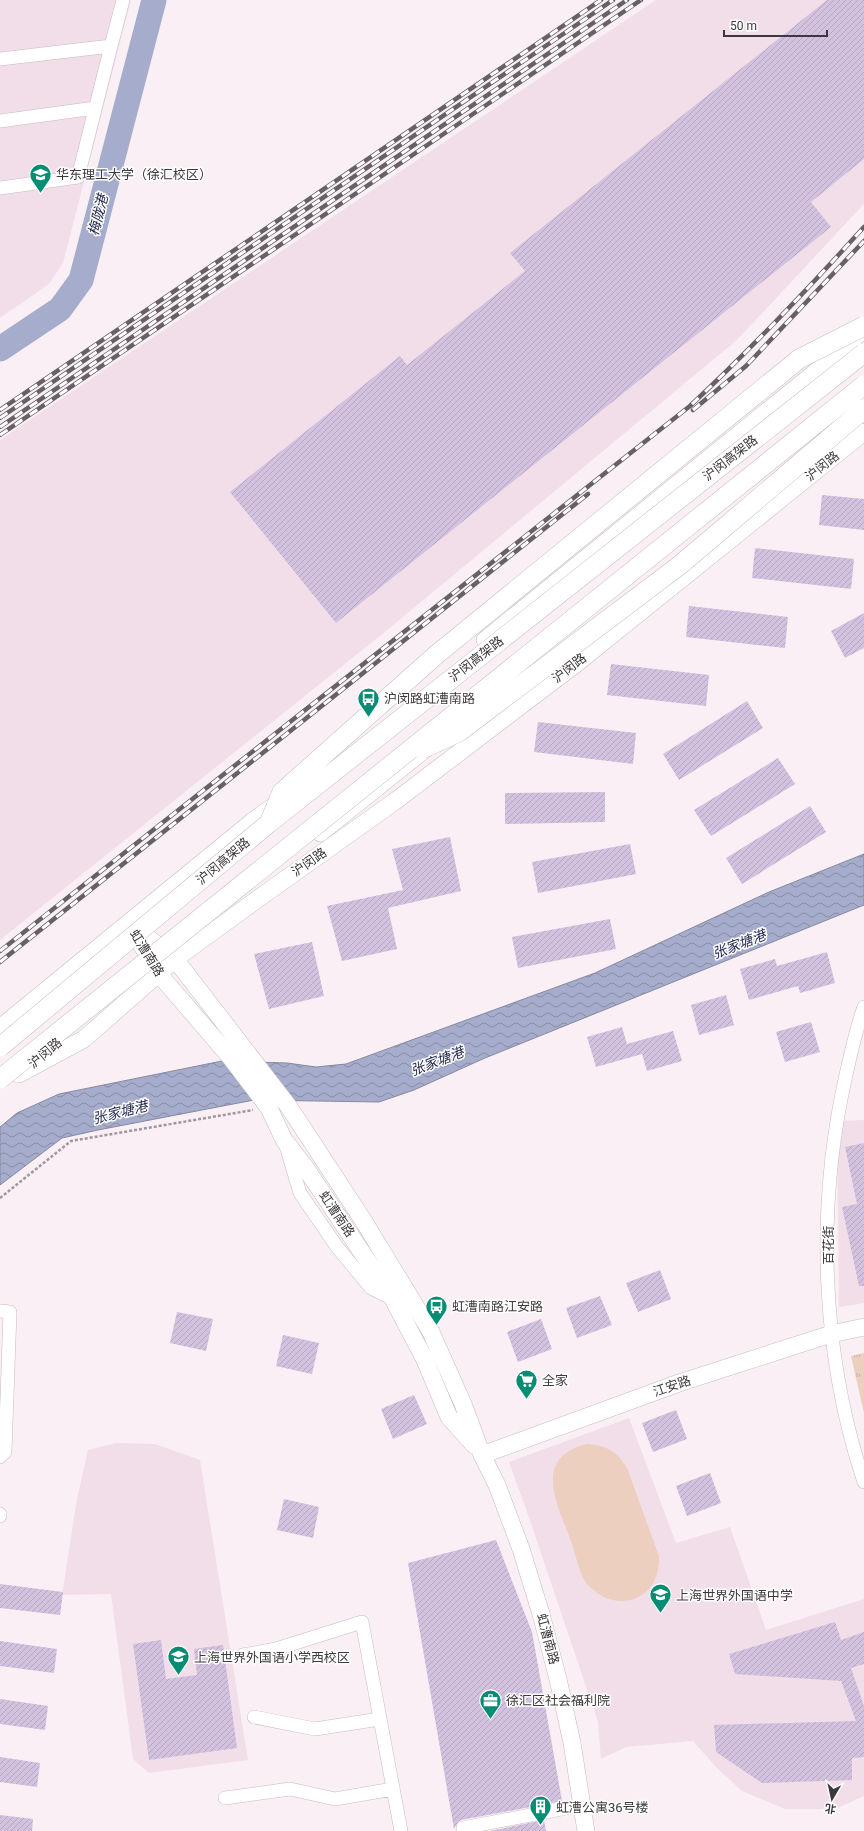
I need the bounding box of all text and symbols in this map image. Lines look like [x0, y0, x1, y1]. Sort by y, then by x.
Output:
scale bar [724, 12, 827, 38]
text: 50 m [730, 19, 757, 33]
school or university icon: 华东理工大学（徐汇校区） [28, 161, 54, 194]
place label: 华东理工大学（徐汇校区） [56, 167, 212, 182]
water label: 梅陇港 [85, 191, 111, 237]
street label: 沪闵高架路 [700, 432, 760, 484]
street label: 沪闵路 [802, 448, 842, 484]
street label: 沪闵高架路 [446, 633, 506, 685]
street label: 沪闵路 [549, 650, 589, 686]
bus stop icon: 沪闵路虹漕南路 [355, 685, 381, 718]
place label: 沪闵路虹漕南路 [384, 691, 475, 706]
street label: 沪闵高架路 [193, 834, 253, 888]
street label: 沪闵路 [289, 845, 329, 879]
water label: 张家塘港 [710, 926, 770, 962]
street label: 虹漕南路 [127, 927, 167, 979]
street label: 沪闵路 [25, 1035, 65, 1071]
water label: 张家塘港 [408, 1043, 468, 1079]
water label: 张家塘港 [91, 1097, 151, 1127]
street label: 虹漕南路 [316, 1188, 358, 1240]
street label: 百花街 [821, 1225, 836, 1265]
bus stop icon: 虹漕南路江安路 [424, 1293, 450, 1326]
place label: 虹漕南路江安路 [452, 1299, 543, 1314]
supermarket icon: 全家 [514, 1367, 540, 1400]
place label: 全家 [542, 1373, 568, 1388]
street label: 江安路 [651, 1373, 693, 1399]
school or university icon: 上海世界外国语中学 [648, 1582, 674, 1615]
place label: 上海世界外国语中学 [676, 1588, 793, 1603]
street label: 虹漕南路 [534, 1612, 562, 1666]
school or university icon: 上海世界外国语小学西校区 [165, 1644, 191, 1677]
place label: 上海世界外国语小学西校区 [194, 1650, 350, 1665]
office icon: 徐汇区社会福利院 [478, 1687, 504, 1720]
place label: 徐汇区社会福利院 [506, 1693, 610, 1708]
north arrow [812, 1779, 852, 1819]
building icon: 虹漕公寓36号楼 [527, 1794, 553, 1827]
place label: 虹漕公寓36号楼 [556, 1800, 649, 1815]
text: 北 [824, 1801, 837, 1816]

